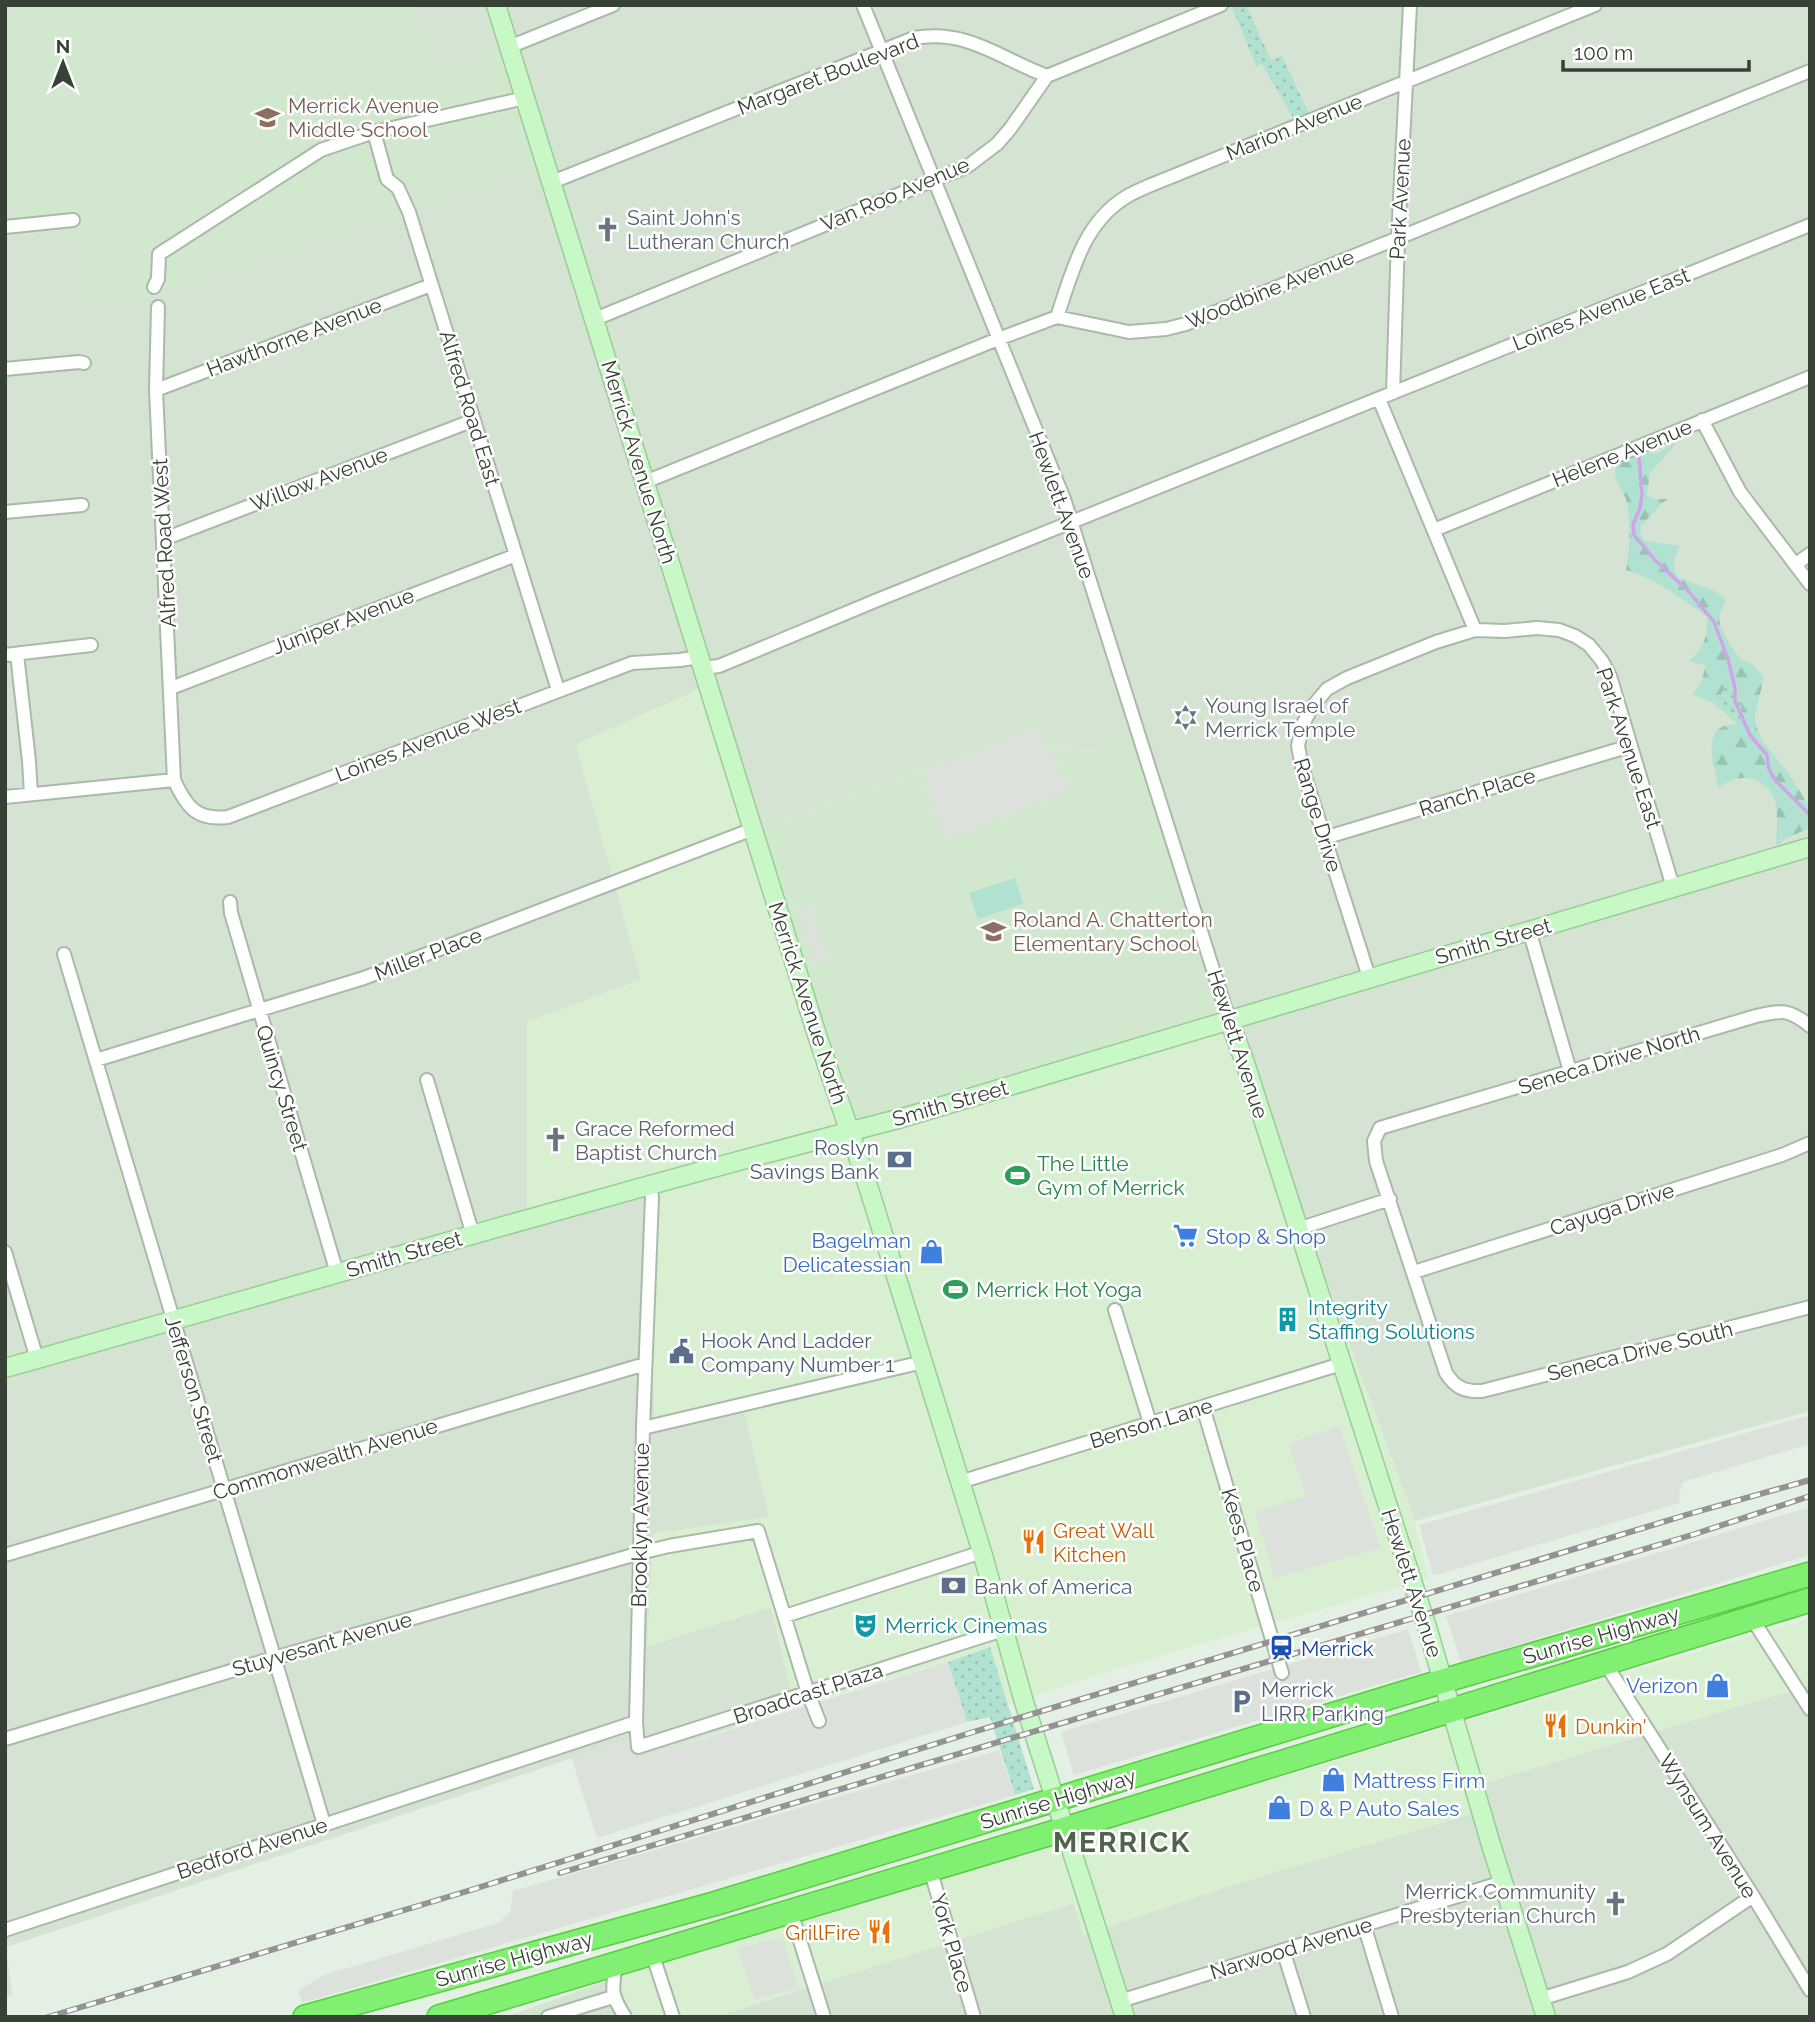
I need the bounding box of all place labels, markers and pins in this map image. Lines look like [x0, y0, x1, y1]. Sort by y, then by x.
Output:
place label: Merrick Avenue Middle School [288, 93, 439, 142]
school or university icon: Merrick Avenue Middle School [254, 103, 282, 131]
place label: Saint John's Lutheran Church [627, 205, 790, 254]
church icon: Saint John's Lutheran Church [593, 215, 621, 243]
place label: Young Israel of Merrick Temple [1205, 693, 1355, 742]
synagogue icon: Young Israel of Merrick Temple [1171, 703, 1199, 731]
place label: Roland A. Chatterton Elementary School [1013, 907, 1213, 956]
school or university icon: Roland A. Chatterton Elementary School [979, 917, 1007, 945]
place label: Grace Reformed Baptist Church [575, 1116, 735, 1165]
church icon: Grace Reformed Baptist Church [541, 1126, 569, 1154]
place label: Roslyn Savings Bank [750, 1135, 879, 1184]
bank icon: Roslyn Savings Bank [885, 1145, 913, 1173]
place label: The Little Gym of Merrick [1037, 1151, 1185, 1200]
sports icon: The Little Gym of Merrick [1003, 1161, 1031, 1189]
supermarket icon: Stop & Shop [1172, 1222, 1200, 1250]
place label: Stop & Shop [1206, 1224, 1326, 1249]
place label: Bagelman Delicatessian [783, 1228, 911, 1277]
shop icon: Bagelman Delicatessian [917, 1238, 945, 1266]
sports icon: Merrick Hot Yoga [942, 1275, 970, 1303]
place label: Merrick Hot Yoga [976, 1277, 1142, 1302]
place label: Integrity Staffing Solutions [1308, 1295, 1475, 1344]
building icon: Integrity Staffing Solutions [1274, 1305, 1302, 1333]
place label: Hook And Ladder Company Number 1 [701, 1328, 894, 1377]
public building icon: Hook And Ladder Company Number 1 [667, 1338, 695, 1366]
place label: Great Wall Kitchen [1053, 1518, 1154, 1567]
restaurant icon: Great Wall Kitchen [1019, 1528, 1047, 1556]
bank icon: Bank of America [940, 1572, 968, 1600]
place label: Bank of America [974, 1574, 1132, 1599]
theatre icon: Merrick Cinemas [851, 1611, 879, 1639]
place label: Merrick Cinemas [885, 1613, 1047, 1638]
station icon: Merrick [1267, 1634, 1295, 1662]
place label: Merrick [1301, 1636, 1374, 1661]
shop icon: Verizon [1704, 1671, 1732, 1699]
place label: Verizon [1626, 1673, 1698, 1698]
place label: Merrick LIRR Parking [1261, 1677, 1384, 1726]
parking icon: Merrick LIRR Parking [1227, 1687, 1255, 1715]
restaurant icon: Dunkin' [1541, 1712, 1569, 1740]
place label: Dunkin' [1575, 1714, 1647, 1739]
shop icon: Mattress Firm [1319, 1766, 1347, 1794]
place label: Mattress Firm [1353, 1768, 1485, 1793]
shop icon: D & P Auto Sales [1265, 1794, 1293, 1822]
place label: D & P Auto Sales [1299, 1796, 1459, 1821]
place label: Merrick Community Presbyterian Church [1399, 1879, 1596, 1928]
church icon: Merrick Community Presbyterian Church [1602, 1889, 1630, 1917]
restaurant icon: GrillFire [866, 1918, 894, 1946]
place label: GrillFire [785, 1920, 860, 1945]

